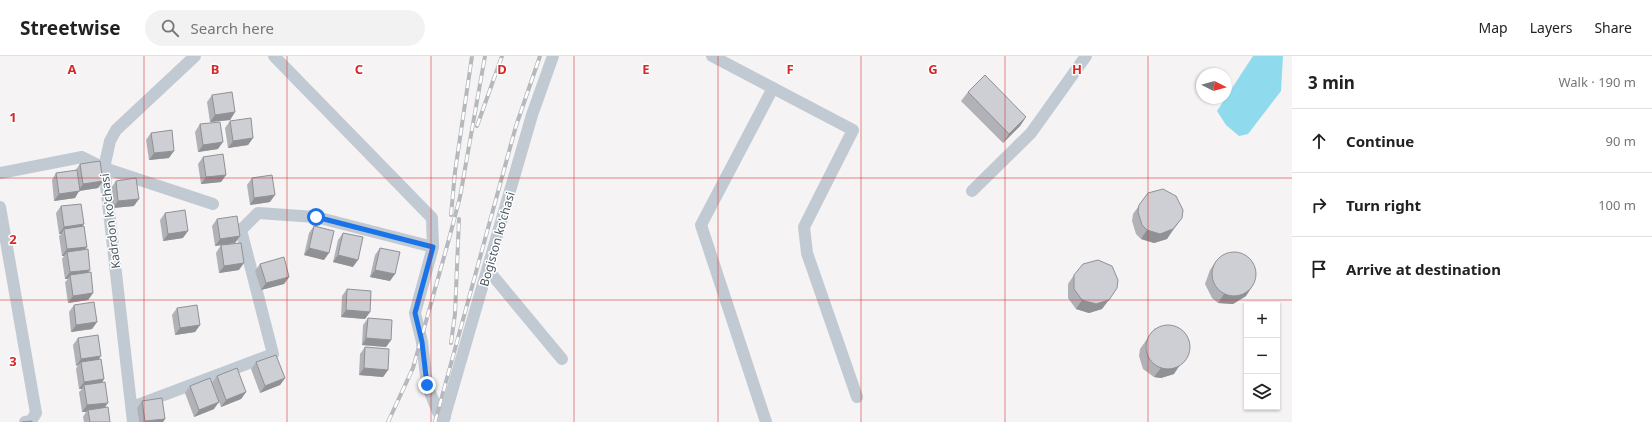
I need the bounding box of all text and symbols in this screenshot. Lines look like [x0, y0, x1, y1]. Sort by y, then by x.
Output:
search box [145, 10, 425, 46]
text: Streetwise [20, 15, 121, 41]
icon: search [159, 17, 181, 39]
text: Search here [191, 18, 274, 38]
text: Map [1479, 18, 1508, 37]
text: Layers [1530, 18, 1572, 37]
text: Share [1594, 18, 1632, 37]
text: A [68, 60, 77, 78]
text: B [211, 60, 219, 78]
text: C [355, 60, 363, 78]
text: D [497, 60, 507, 78]
text: E [642, 60, 650, 78]
text: F [786, 60, 794, 78]
text: G [928, 60, 938, 78]
text: H [1072, 60, 1082, 78]
north arrow [1196, 68, 1232, 104]
text: 3 min [1308, 71, 1355, 94]
text: Walk · 190 m [1558, 73, 1636, 91]
text: 1 [9, 108, 17, 126]
icon: ahead [1308, 130, 1330, 152]
text: Continue [1346, 131, 1414, 151]
text: 90 m [1606, 132, 1636, 150]
street label: Kadrdon ko'chasi [96, 172, 124, 270]
street label: Bogiston ko'chasi [475, 190, 519, 288]
icon: right [1308, 194, 1330, 216]
text: Turn right [1346, 195, 1421, 215]
text: 100 m [1598, 196, 1636, 214]
route start [307, 208, 325, 226]
text: 2 [9, 230, 17, 248]
icon: arrive [1308, 258, 1330, 280]
text: Arrive at destination [1346, 259, 1501, 279]
map controls [1244, 302, 1280, 410]
button: + [1244, 302, 1280, 338]
button: − [1244, 338, 1280, 374]
text: 3 [9, 352, 17, 370]
button: layers [1244, 374, 1280, 410]
route end [418, 376, 436, 394]

